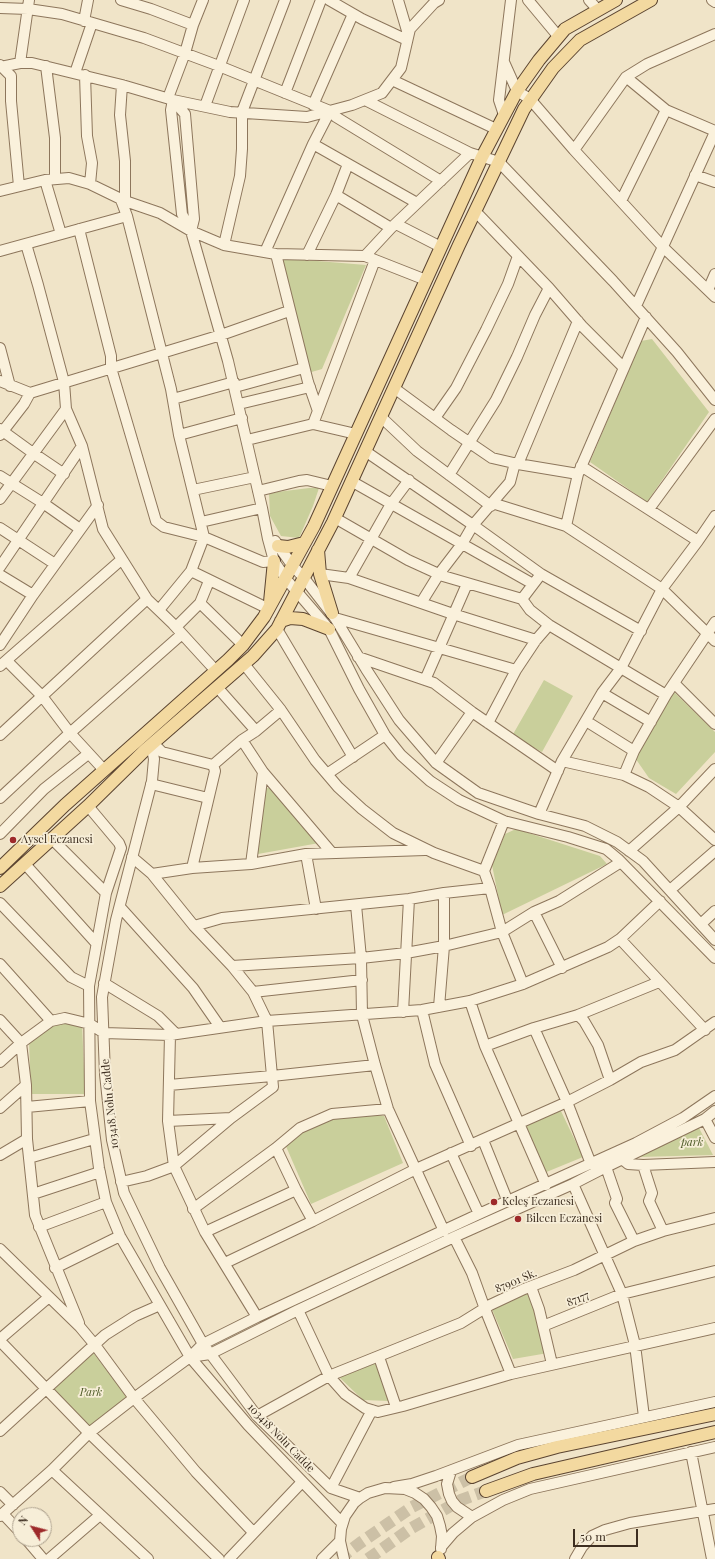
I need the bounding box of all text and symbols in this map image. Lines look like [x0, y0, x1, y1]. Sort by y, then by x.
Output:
place label: Aysel Eczanesi [21, 833, 93, 847]
marker: Aysel Eczanesi [8, 835, 18, 845]
street label: 103418 Nolu Cadde [99, 1058, 121, 1150]
park label: park [681, 1136, 703, 1150]
place label: Keleş Eczanesi [502, 1195, 574, 1209]
marker: Keleş Eczanesi [489, 1197, 499, 1207]
place label: Bilcen Eczanesi [526, 1212, 602, 1226]
marker: Bilcen Eczanesi [513, 1214, 523, 1224]
street label: 87901 Sk. [493, 1266, 539, 1296]
street label: 87177 [565, 1289, 591, 1309]
park label: Park [80, 1386, 102, 1400]
street label: 103418 Nolu Cadde [245, 1401, 317, 1475]
north arrow [12, 1507, 52, 1547]
text: N [14, 1513, 31, 1528]
scale bar [575, 1521, 640, 1547]
text: 50 m [580, 1528, 606, 1544]

